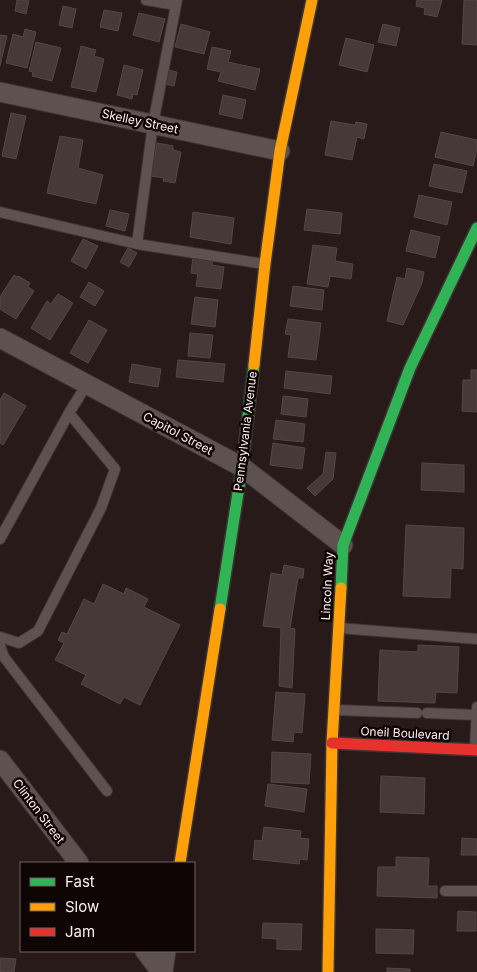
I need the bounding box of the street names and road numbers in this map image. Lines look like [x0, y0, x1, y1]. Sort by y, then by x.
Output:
street label: Skelley Street [100, 106, 180, 136]
street label: Pennsylvania Avenue [230, 370, 260, 492]
street label: Capitol Street [141, 408, 216, 458]
street label: Lincoln Way [318, 551, 336, 621]
street label: Oneil Boulevard [360, 723, 450, 743]
street label: Clinton Street [10, 776, 68, 846]

